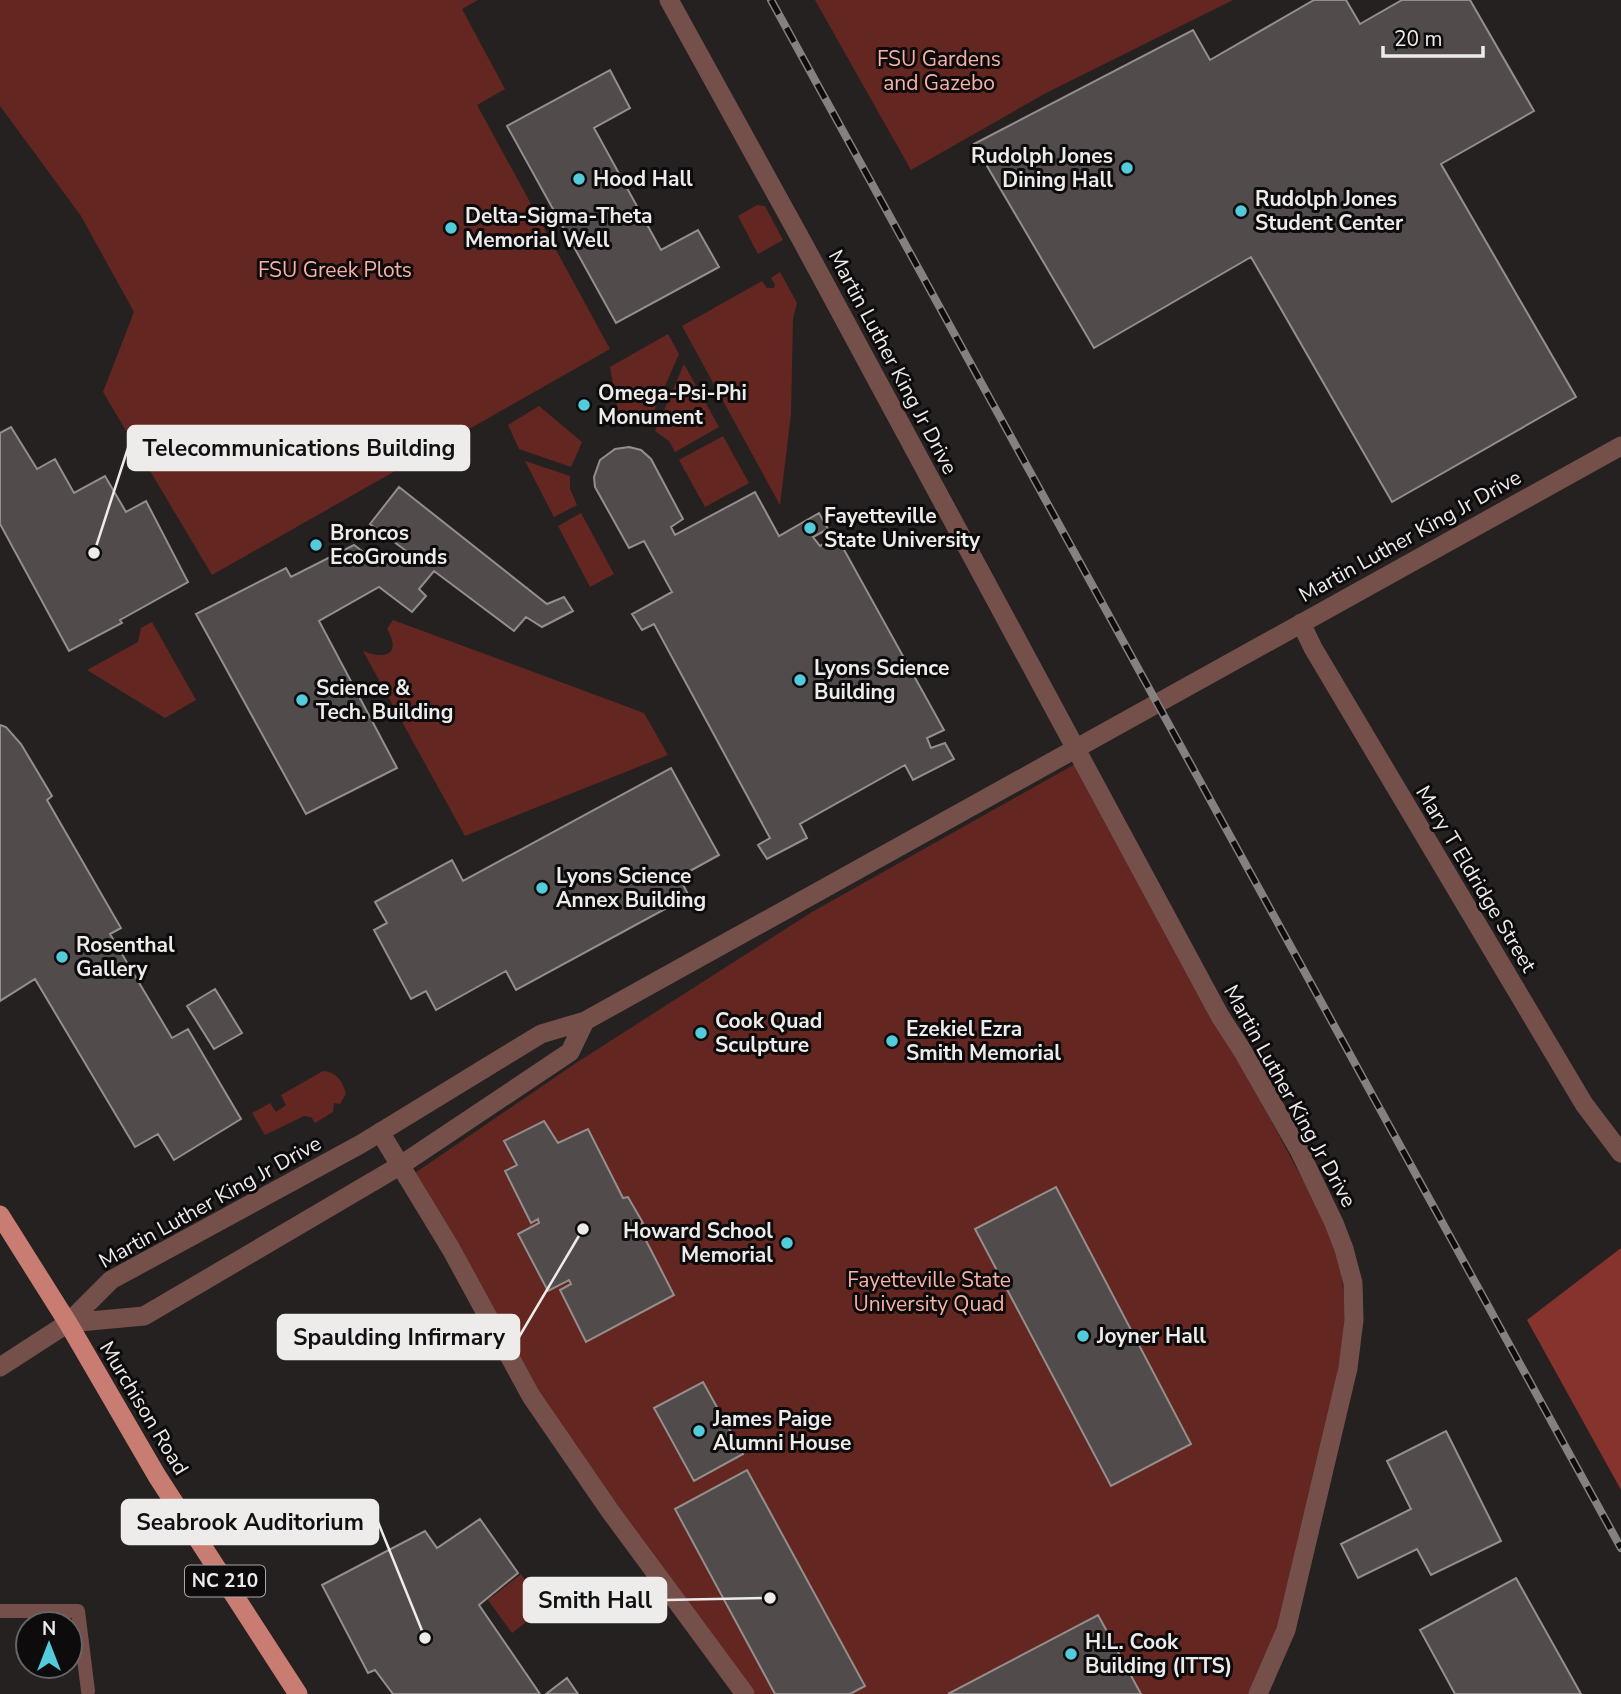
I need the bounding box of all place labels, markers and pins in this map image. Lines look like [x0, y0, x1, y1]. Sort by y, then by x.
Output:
place label: Rudolph Jones Dining Hall [971, 142, 1113, 194]
marker: Rudolph Jones Dining Hall [1119, 160, 1135, 176]
place label: Hood Hall [593, 165, 693, 193]
marker: Hood Hall [571, 171, 587, 187]
place label: Rudolph Jones Student Center [1255, 185, 1404, 237]
place label: Delta-Sigma-Theta Memorial Well [465, 202, 653, 254]
marker: Rudolph Jones Student Center [1233, 203, 1249, 219]
marker: Delta-Sigma-Theta Memorial Well [443, 220, 459, 236]
place label: Omega-Psi-Phi Monument [598, 379, 747, 431]
marker: Omega-Psi-Phi Monument [576, 397, 592, 413]
callout: Telecommunications Building [128, 426, 469, 470]
place label: Fayetteville State University [824, 502, 981, 554]
place label: Broncos EcoGrounds [330, 519, 447, 571]
marker: Fayetteville State University [802, 520, 818, 536]
marker: Broncos EcoGrounds [308, 537, 324, 553]
place label: Lyons Science Building [814, 654, 949, 706]
marker: Lyons Science Building [792, 672, 808, 688]
place label: Science & Tech. Building [316, 674, 453, 726]
marker: Science & Tech. Building [294, 692, 310, 708]
place label: Lyons Science Annex Building [556, 862, 706, 914]
marker: Lyons Science Annex Building [534, 880, 550, 896]
place label: Rosenthal Gallery [76, 931, 175, 983]
marker: Rosenthal Gallery [54, 949, 70, 965]
place label: Cook Quad Sculpture [715, 1007, 822, 1059]
place label: Ezekiel Ezra Smith Memorial [906, 1015, 1061, 1067]
marker: Cook Quad Sculpture [693, 1025, 709, 1041]
marker: Ezekiel Ezra Smith Memorial [884, 1033, 900, 1049]
place label: Howard School Memorial [623, 1217, 773, 1269]
marker: Howard School Memorial [779, 1235, 795, 1251]
callout: Spaulding Infirmary [278, 1315, 519, 1359]
place label: Joyner Hall [1096, 1322, 1206, 1350]
marker: Joyner Hall [1075, 1328, 1091, 1344]
place label: James Paige Alumni House [712, 1405, 851, 1457]
marker: James Paige Alumni House [691, 1423, 707, 1439]
callout: Seabrook Auditorium [122, 1500, 378, 1544]
callout: Smith Hall [524, 1578, 666, 1622]
place label: H.L. Cook Building (ITTS) [1085, 1628, 1232, 1680]
marker: H.L. Cook Building (ITTS) [1063, 1646, 1079, 1662]

